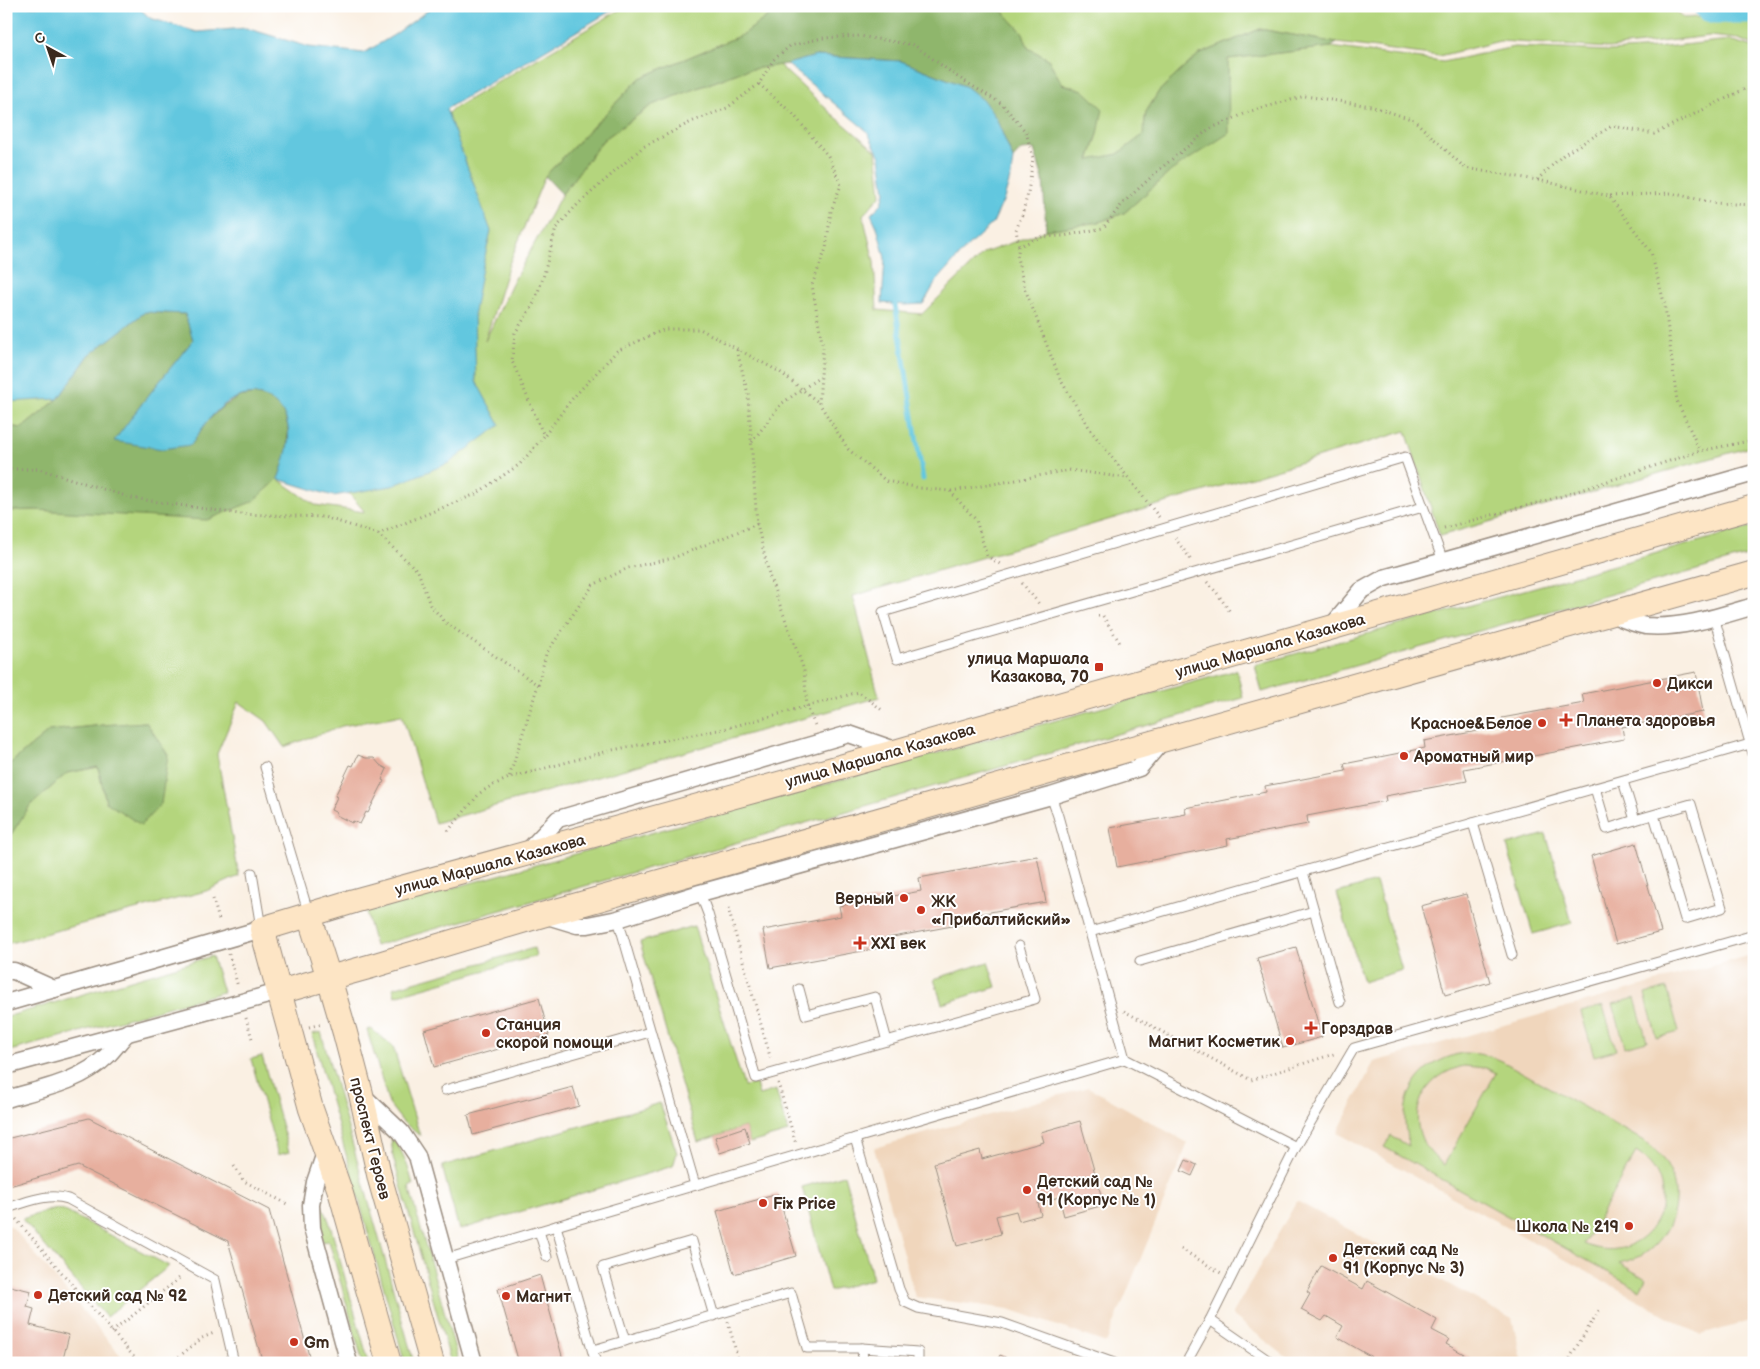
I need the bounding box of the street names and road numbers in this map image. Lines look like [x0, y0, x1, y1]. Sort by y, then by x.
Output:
street label: улица Маршала Казакова [1173, 610, 1368, 683]
street label: улица Маршала Казакова [783, 720, 978, 793]
street label: улица Маршала Казакова [393, 831, 588, 900]
street label: проспект Героев [345, 1075, 394, 1202]

